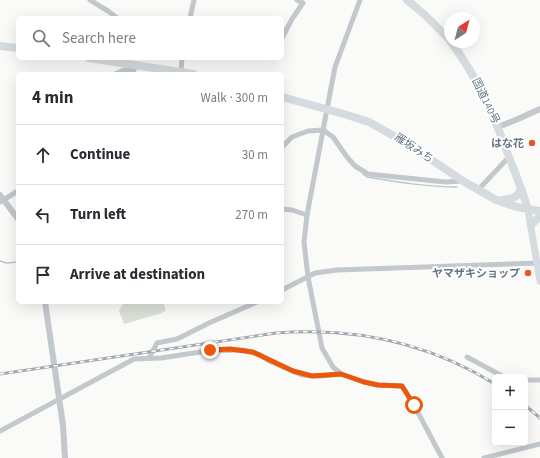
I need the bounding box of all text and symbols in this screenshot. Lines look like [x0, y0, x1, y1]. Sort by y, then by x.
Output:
north arrow [444, 12, 480, 48]
search box [16, 16, 284, 60]
icon: search [30, 27, 52, 49]
text: Search here [62, 28, 136, 49]
street label: 国道140号 [468, 76, 504, 126]
text: 4 min [32, 86, 73, 110]
text: Walk · 300 m [200, 89, 268, 107]
street label: 雁坂みち [391, 130, 437, 166]
place label: はな花 [491, 136, 524, 151]
marker: はな花 [527, 138, 537, 148]
icon: ahead [32, 144, 54, 166]
text: Continue [70, 144, 130, 165]
text: 30 m [242, 146, 268, 164]
icon: left [32, 204, 54, 226]
text: Turn left [70, 204, 126, 225]
text: 270 m [235, 206, 268, 224]
icon: arrive [32, 264, 54, 286]
text: Arrive at destination [70, 264, 205, 285]
place label: ヤマザキショップ [432, 266, 520, 281]
marker: ヤマザキショップ [523, 268, 533, 278]
route end [201, 341, 219, 359]
map controls [492, 374, 528, 446]
button: + [492, 374, 528, 410]
route start [405, 396, 423, 414]
button: − [492, 410, 528, 446]

